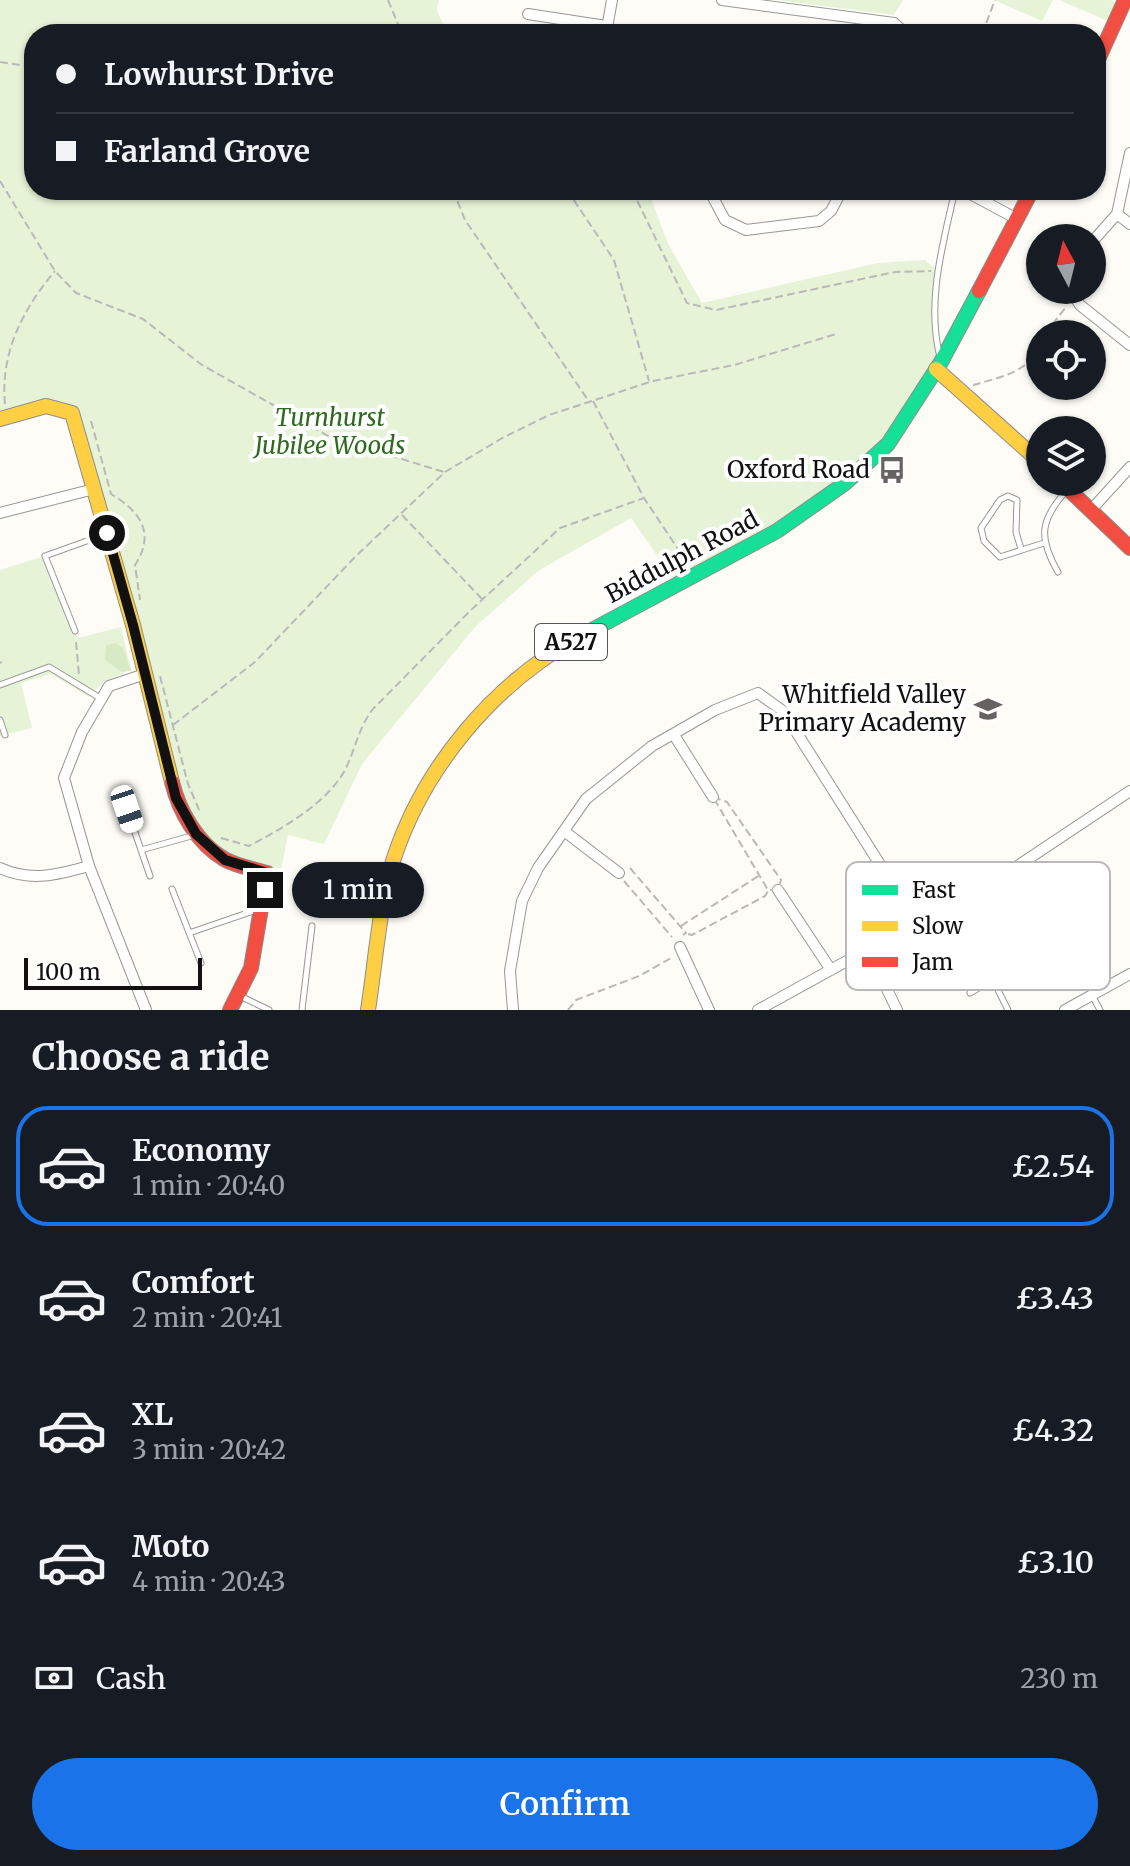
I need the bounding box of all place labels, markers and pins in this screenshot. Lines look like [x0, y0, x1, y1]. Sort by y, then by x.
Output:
place label: Oxford Road [727, 454, 870, 485]
bus stop icon: Oxford Road [877, 455, 907, 485]
place label: Whitfield Valley Primary Academy [758, 679, 966, 738]
school or university icon: Whitfield Valley Primary Academy [973, 694, 1003, 724]

